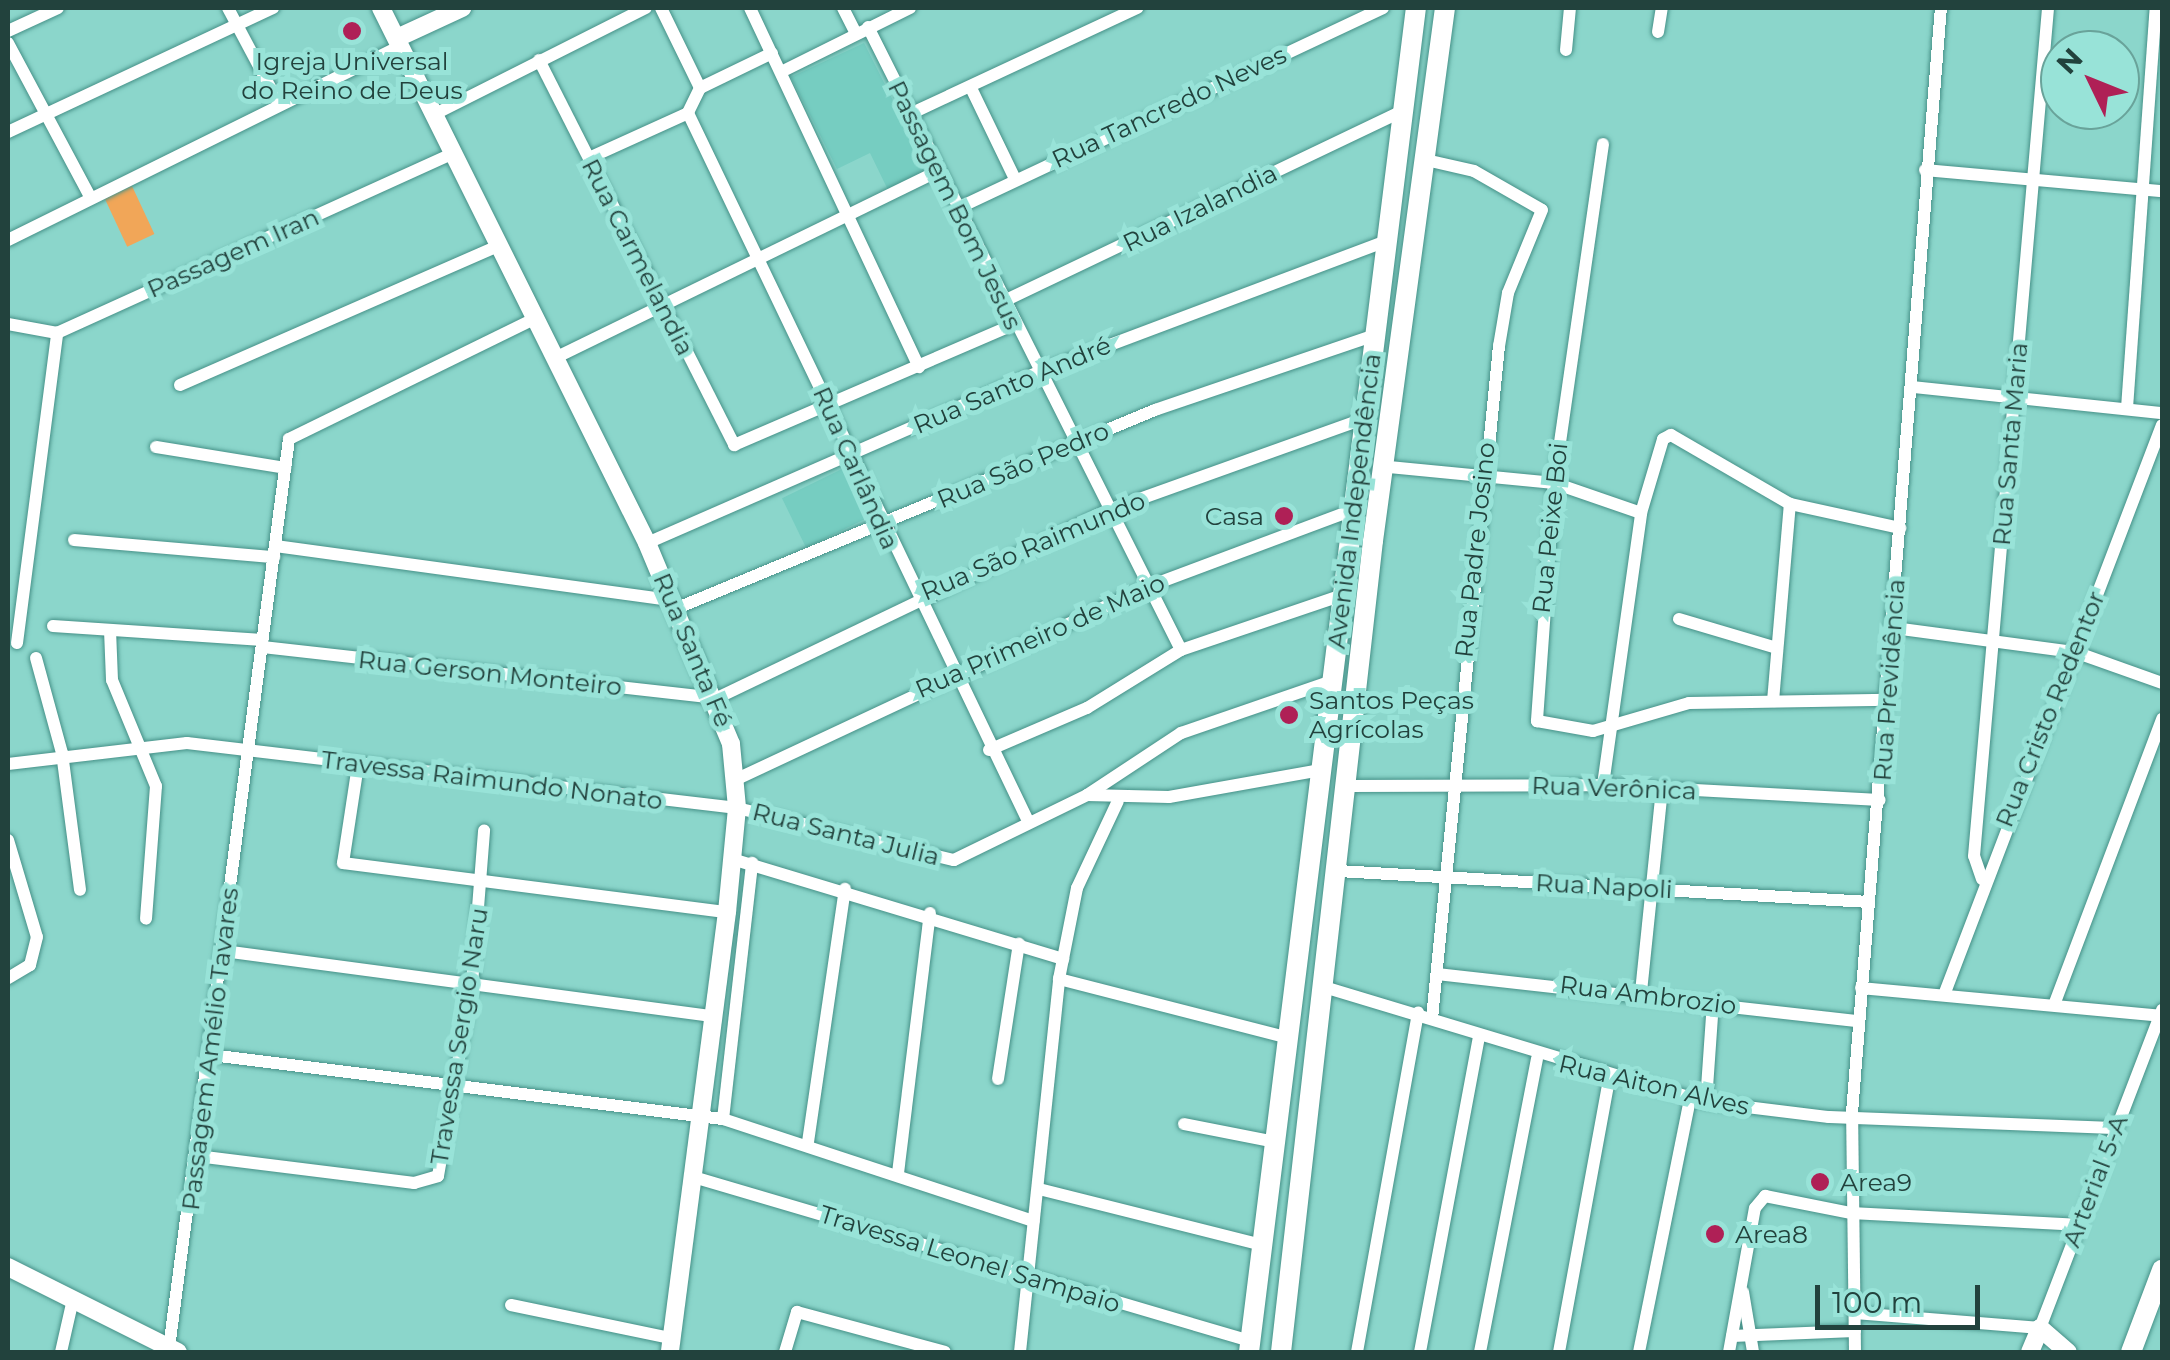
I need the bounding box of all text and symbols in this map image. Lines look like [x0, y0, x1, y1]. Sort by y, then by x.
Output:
marker: Igreja Universal do Reino de Deus [341, 20, 363, 42]
north arrow [2040, 30, 2140, 130]
street label: Rua Tancredo Neves [1047, 39, 1291, 175]
text: N [2049, 41, 2090, 81]
place label: Igreja Universal do Reino de Deus [241, 47, 463, 106]
street label: Passagem Bom Jesus [882, 76, 1028, 334]
street label: Rua Carmelandia [575, 154, 701, 360]
street label: Rua Izalandia [1118, 158, 1282, 258]
street label: Passagem Iran [142, 202, 324, 304]
street label: Rua Santo André [909, 330, 1115, 440]
street label: Rua Santa Maria [1986, 341, 2034, 547]
street label: Avenida Independência [1321, 352, 1387, 650]
street label: Rua Carlândia [807, 382, 905, 554]
street label: Rua São Pedro [933, 415, 1113, 515]
street label: Rua Padre Josino [1449, 441, 1501, 659]
street label: Rua Peixe Boi [1526, 441, 1574, 615]
street label: Rua São Raimundo [916, 485, 1150, 607]
place label: Casa [1205, 501, 1264, 531]
marker: Casa [1273, 505, 1295, 527]
street label: Rua Primeiro de Maio [911, 567, 1169, 705]
street label: Rua Santa Fé [647, 568, 739, 732]
street label: Rua Previdência [1867, 578, 1911, 782]
street label: Rua Cristo Redentor [1989, 587, 2111, 831]
street label: Rua Gerson Monteiro [357, 644, 623, 702]
place label: Santos Peças Agrícolas [1309, 686, 1474, 745]
marker: Santos Peças Agrícolas [1278, 704, 1300, 726]
street label: Travessa Raimundo Nonato [320, 744, 664, 816]
street label: Rua Verônica [1531, 770, 1697, 806]
street label: Rua Santa Julia [749, 796, 943, 872]
street label: Rua Napoli [1535, 867, 1673, 905]
street label: Passagem Amélio Tavares [175, 886, 245, 1212]
street label: Travessa Sergio Naru [424, 905, 494, 1167]
street label: Rua Ambrozio [1558, 969, 1738, 1021]
street label: Rua Aiton Alves [1556, 1049, 1752, 1121]
street label: Arterial 5-A [2056, 1111, 2134, 1251]
place label: Area9 [1840, 1167, 1912, 1197]
marker: Area9 [1809, 1171, 1831, 1193]
street label: Travessa Leonel Sampaio [816, 1199, 1124, 1319]
place label: Area8 [1735, 1219, 1808, 1249]
marker: Area8 [1704, 1223, 1726, 1245]
scale bar [1820, 1265, 1985, 1327]
text: 100 m [1832, 1284, 1922, 1321]

